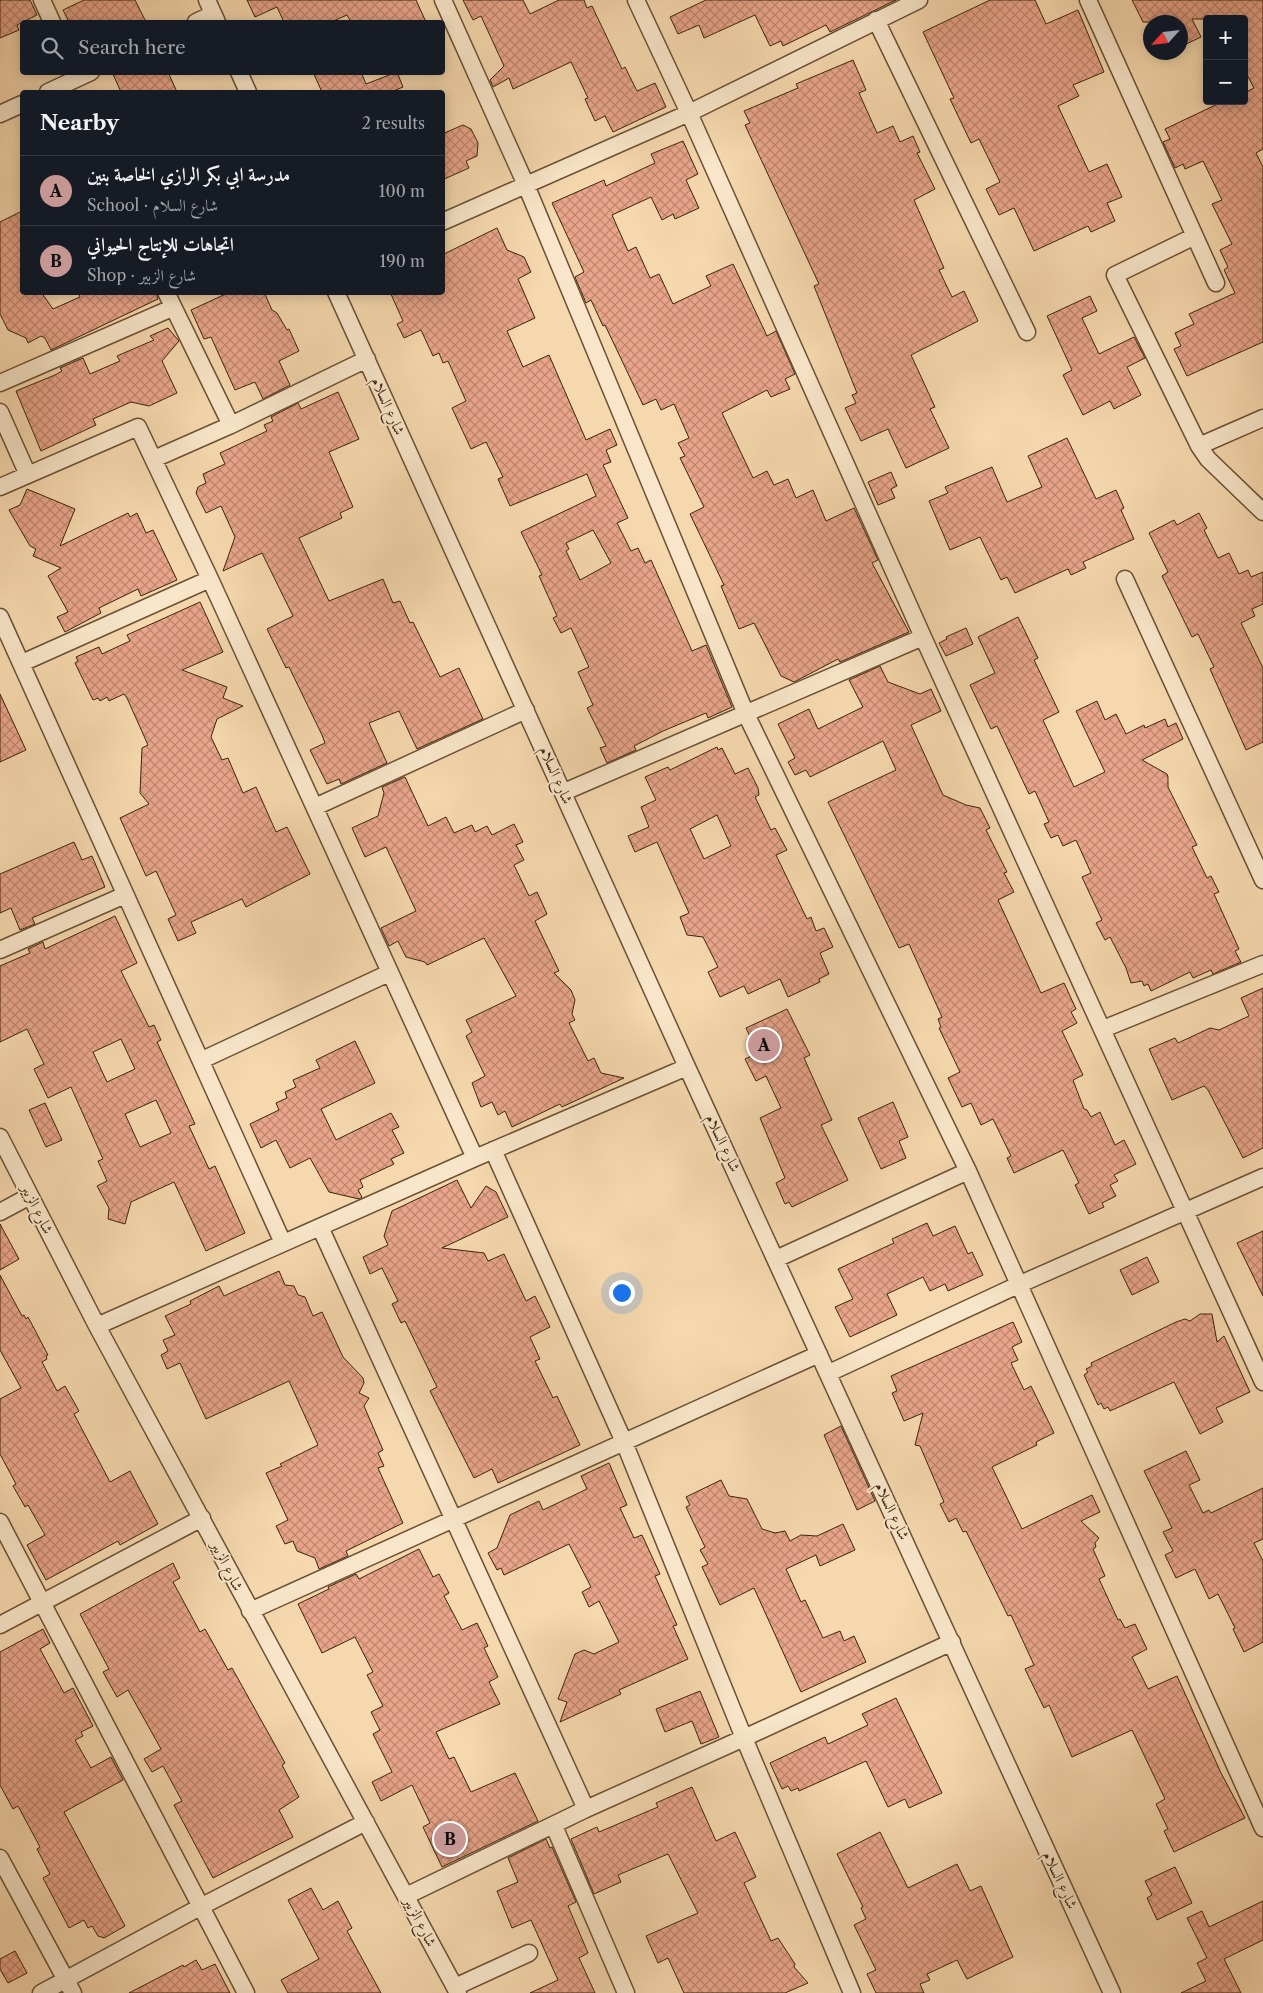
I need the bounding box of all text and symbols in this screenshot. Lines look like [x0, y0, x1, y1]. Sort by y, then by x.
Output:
north arrow [1143, 15, 1188, 60]
map controls [1203, 15, 1248, 105]
button: + [1203, 15, 1248, 60]
search box [20, 20, 445, 75]
icon: search [38, 34, 66, 62]
text: Search here [78, 36, 186, 59]
button: − [1203, 60, 1248, 105]
text: Nearby [40, 110, 119, 135]
text: 2 results [362, 113, 425, 133]
text: مدرسة ابي بكر الرازي الخاصة بنين [87, 163, 290, 186]
text: A [50, 181, 62, 201]
text: 100 m [379, 181, 425, 201]
text: School · شارع السلام [87, 195, 218, 215]
text: اتجاهات للإنتاج الحيواني [87, 233, 234, 256]
text: B [50, 251, 62, 271]
text: 190 m [380, 251, 425, 271]
text: Shop · شارع الزبير [87, 265, 196, 285]
street label: شارع السلام [364, 374, 410, 439]
street label: شارع السلام [532, 743, 578, 808]
pin: A [748, 1026, 780, 1064]
street label: شارع السلام [698, 1111, 745, 1176]
street label: شارع الزبير [12, 1179, 58, 1239]
your location [609, 1280, 635, 1306]
street label: شارع السلام [867, 1479, 914, 1544]
street label: شارع الزبير [202, 1536, 248, 1596]
pin: B [434, 1820, 466, 1858]
street label: شارع السلام [1035, 1848, 1082, 1913]
street label: شارع الزبير [395, 1892, 441, 1952]

